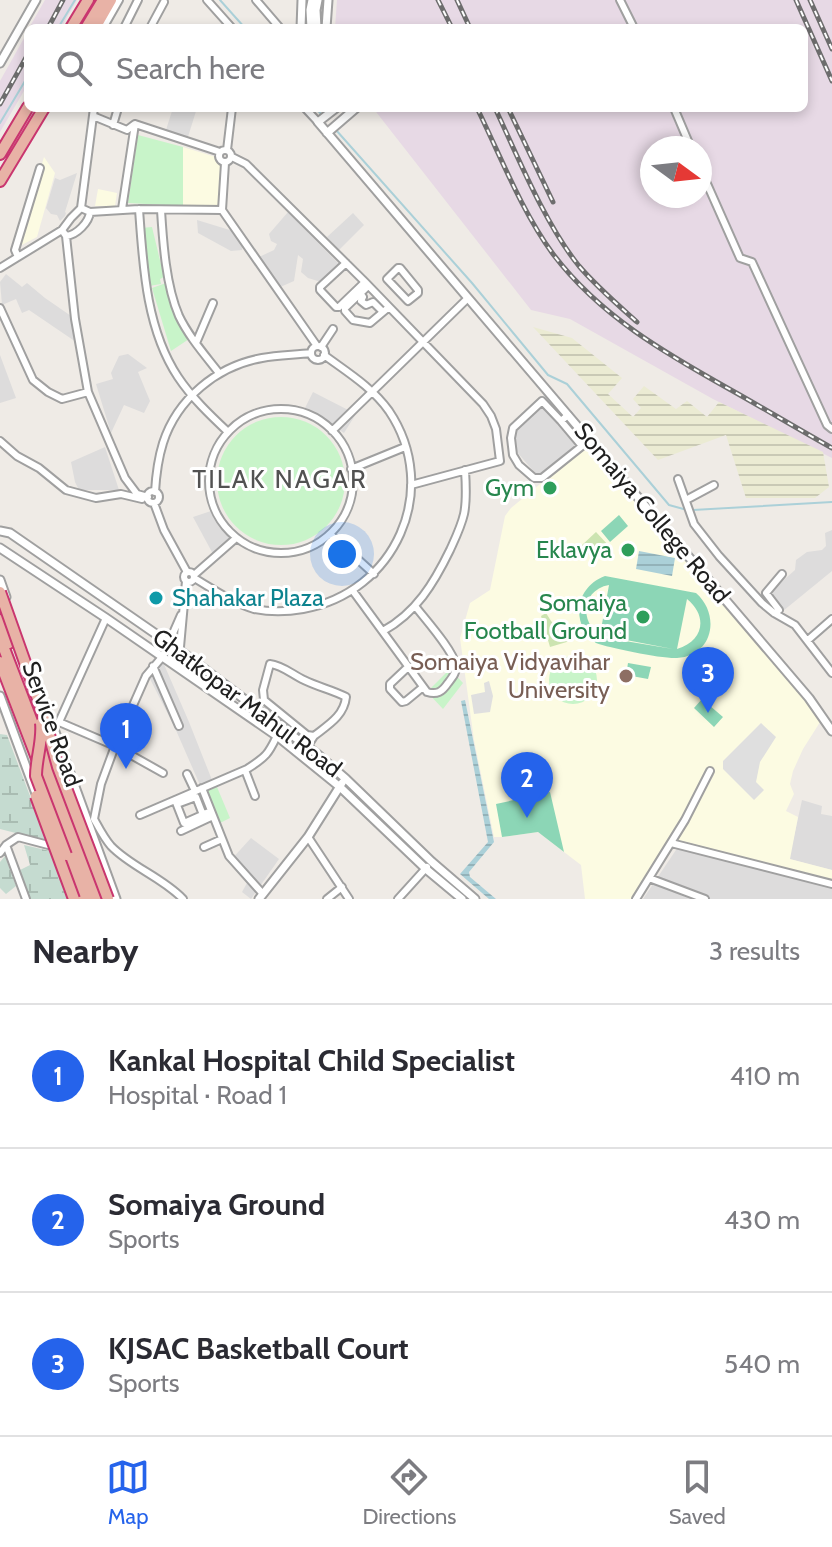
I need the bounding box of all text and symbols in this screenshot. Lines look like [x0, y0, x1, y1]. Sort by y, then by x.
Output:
search box [24, 24, 808, 112]
icon: search [52, 46, 96, 90]
text: Search here [116, 50, 265, 87]
north arrow [640, 136, 712, 208]
street label: Somaiya College Road [568, 417, 736, 609]
district label: TILAK NAGAR [192, 463, 368, 495]
place label: Gym [485, 473, 534, 502]
marker: Gym [541, 479, 559, 497]
your location [322, 534, 362, 574]
place label: Eklavya [536, 535, 612, 564]
marker: Eklavya [619, 541, 637, 559]
place label: Shahakar Plaza [172, 583, 324, 612]
place label: Somaiya Football Ground [464, 588, 627, 645]
marker: Shahakar Plaza [147, 589, 165, 607]
marker: Somaiya Football Ground [634, 608, 652, 626]
street label: Ghatkopar Mahul Road [147, 622, 348, 783]
place label: Somaiya Vidyavihar University [410, 647, 610, 704]
pin: 3 [682, 647, 734, 713]
street label: Service Road [16, 657, 89, 790]
marker: Somaiya Vidyavihar University [617, 667, 635, 685]
pin: 1 [100, 703, 152, 769]
pin: 2 [501, 752, 553, 818]
text: Nearby [32, 930, 139, 972]
text: 3 results [709, 935, 800, 967]
text: Kankal Hospital Child Specialist [108, 1042, 515, 1079]
text: 1 [53, 1060, 63, 1092]
text: 410 m [730, 1060, 800, 1092]
text: Hospital · Road 1 [108, 1079, 287, 1111]
text: Somaiya Ground [108, 1186, 325, 1223]
text: 2 [51, 1204, 65, 1236]
text: 430 m [724, 1204, 800, 1236]
text: Sports [108, 1223, 180, 1255]
text: KJSAC Basketball Court [108, 1330, 409, 1367]
text: 3 [51, 1348, 65, 1380]
text: 540 m [724, 1348, 800, 1380]
text: Sports [108, 1367, 180, 1399]
tab: Map [106, 1455, 150, 1530]
tab: Directions [362, 1455, 456, 1530]
tab: Saved [669, 1455, 726, 1530]

